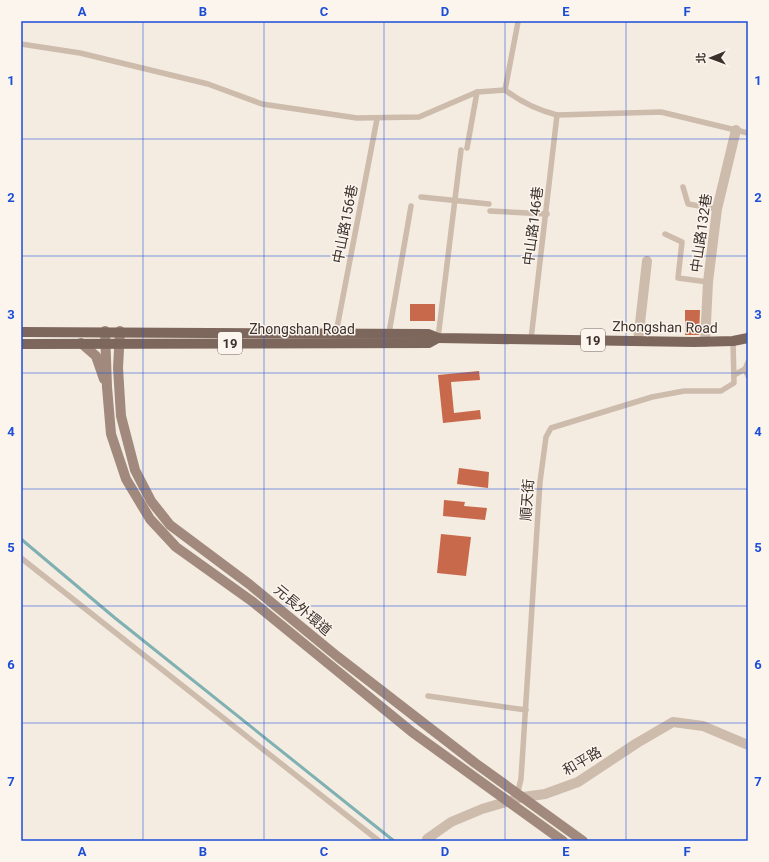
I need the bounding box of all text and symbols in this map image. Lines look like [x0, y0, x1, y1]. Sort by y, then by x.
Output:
text: A [78, 4, 87, 19]
text: B [199, 4, 207, 19]
text: C [320, 4, 329, 19]
text: D [441, 4, 449, 19]
text: E [562, 4, 570, 19]
text: F [683, 4, 691, 19]
north arrow [691, 38, 731, 78]
text: 北 [695, 53, 708, 64]
text: 1 [7, 73, 15, 88]
text: 1 [754, 73, 762, 88]
street label: 中山路156巷 [330, 183, 360, 265]
street label: 中山路146巷 [520, 186, 546, 266]
text: 2 [7, 190, 15, 205]
text: 2 [754, 190, 762, 205]
street label: 中山路132巷 [688, 192, 714, 274]
text: 3 [7, 307, 15, 322]
text: 3 [754, 307, 762, 322]
street label: Zhongshan Road [612, 318, 718, 336]
street label: Zhongshan Road [249, 321, 355, 337]
road number: 19 [581, 329, 605, 351]
road number: 19 [218, 332, 242, 354]
text: 4 [7, 424, 15, 439]
text: 4 [754, 424, 762, 439]
street label: 順天街 [518, 478, 536, 522]
text: 5 [7, 540, 15, 555]
text: 5 [754, 540, 762, 555]
street label: 元長外環道 [271, 581, 335, 639]
text: 6 [7, 657, 15, 672]
text: 6 [754, 657, 762, 672]
street label: 和平路 [560, 744, 604, 778]
text: 7 [7, 774, 15, 789]
text: 7 [754, 774, 762, 789]
text: A [78, 844, 87, 859]
text: B [199, 844, 207, 859]
text: C [320, 844, 329, 859]
text: D [441, 844, 449, 859]
text: E [562, 844, 570, 859]
text: F [683, 844, 691, 859]

